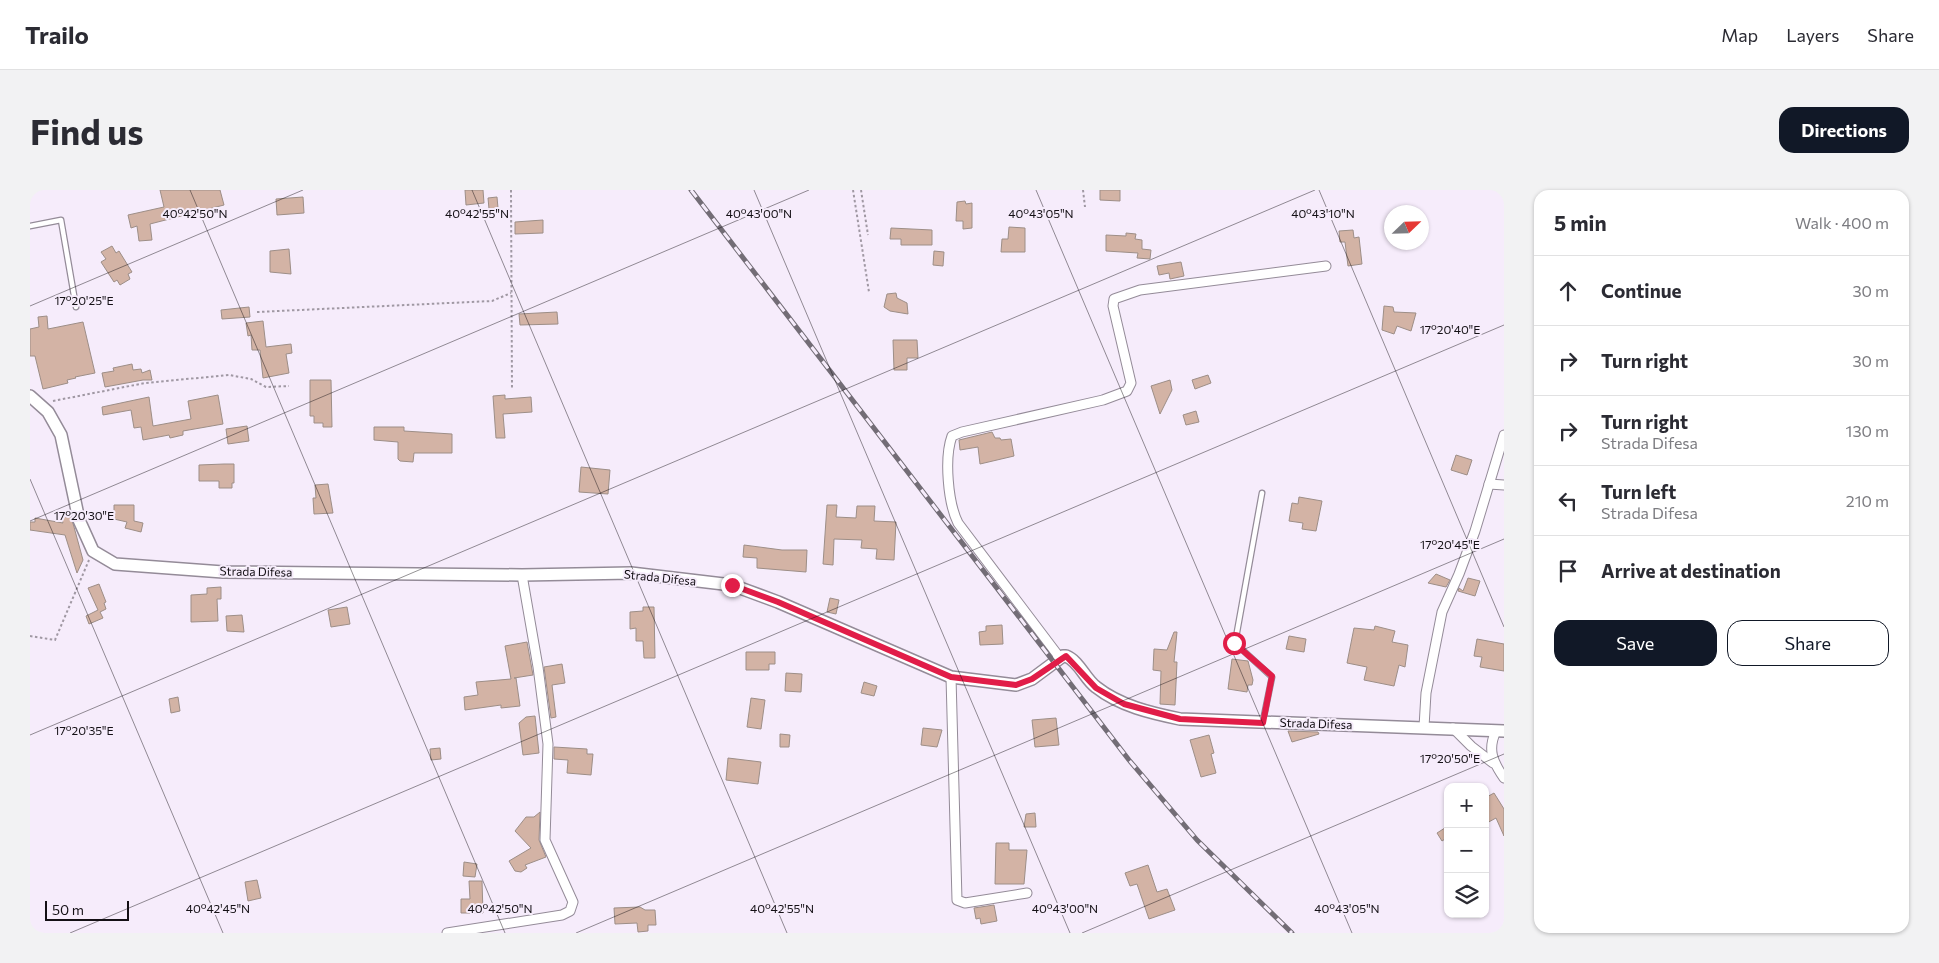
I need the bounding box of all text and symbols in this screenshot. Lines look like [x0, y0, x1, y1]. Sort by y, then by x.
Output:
text: Trailo [25, 20, 89, 49]
text: Map [1721, 24, 1758, 46]
text: Layers [1786, 24, 1839, 46]
text: Share [1867, 24, 1914, 46]
button: Directions [1779, 107, 1909, 153]
text: Find us [30, 109, 144, 152]
north arrow [1384, 205, 1429, 250]
text: 40°42'50"N [163, 206, 228, 220]
text: 40°42'55"N [445, 206, 509, 220]
text: 40°43'00"N [726, 206, 792, 220]
text: 40°43'05"N [1008, 206, 1074, 220]
text: 40°43'10"N [1291, 206, 1355, 220]
text: 5 min [1554, 210, 1607, 235]
text: Walk · 400 m [1795, 213, 1889, 232]
icon: ahead [1554, 277, 1582, 305]
text: Continue [1601, 279, 1681, 302]
text: 30 m [1852, 281, 1889, 300]
text: 17°20'25"E [54, 293, 114, 307]
text: 17°20'40"E [1420, 322, 1480, 336]
icon: right [1554, 347, 1582, 375]
text: Turn right [1601, 349, 1688, 372]
text: 30 m [1852, 351, 1889, 370]
text: Turn right [1601, 410, 1688, 433]
icon: right [1554, 417, 1582, 445]
text: 130 m [1846, 421, 1889, 440]
text: Strada Difesa [1601, 433, 1698, 452]
text: Turn left [1601, 480, 1676, 503]
icon: left [1554, 487, 1582, 515]
text: 210 m [1846, 491, 1889, 510]
text: Strada Difesa [1601, 503, 1698, 522]
text: 17°20'30"E [54, 508, 114, 522]
text: 17°20'45"E [1420, 537, 1480, 551]
icon: arrive [1554, 557, 1582, 585]
text: Arrive at destination [1601, 559, 1781, 582]
street label: Strada Difesa [220, 563, 293, 579]
street label: Strada Difesa [623, 566, 697, 588]
route end [721, 574, 744, 597]
button: Save [1554, 620, 1717, 666]
button: Share [1727, 620, 1889, 666]
route start [1223, 632, 1246, 655]
street label: Strada Difesa [1279, 715, 1353, 731]
text: 17°20'35"E [54, 723, 114, 737]
text: 17°20'50"E [1420, 751, 1480, 765]
map controls [1444, 783, 1489, 918]
button: + [1444, 783, 1489, 828]
button: − [1444, 828, 1489, 873]
button: layers [1444, 873, 1489, 918]
scale bar [45, 898, 129, 921]
text: 50 m [52, 901, 84, 918]
text: 40°42'45"N [186, 901, 250, 915]
text: 40°42'50"N [468, 901, 533, 915]
text: 40°42'55"N [750, 901, 814, 915]
text: 40°43'00"N [1032, 901, 1098, 915]
text: 40°43'05"N [1314, 901, 1380, 915]

